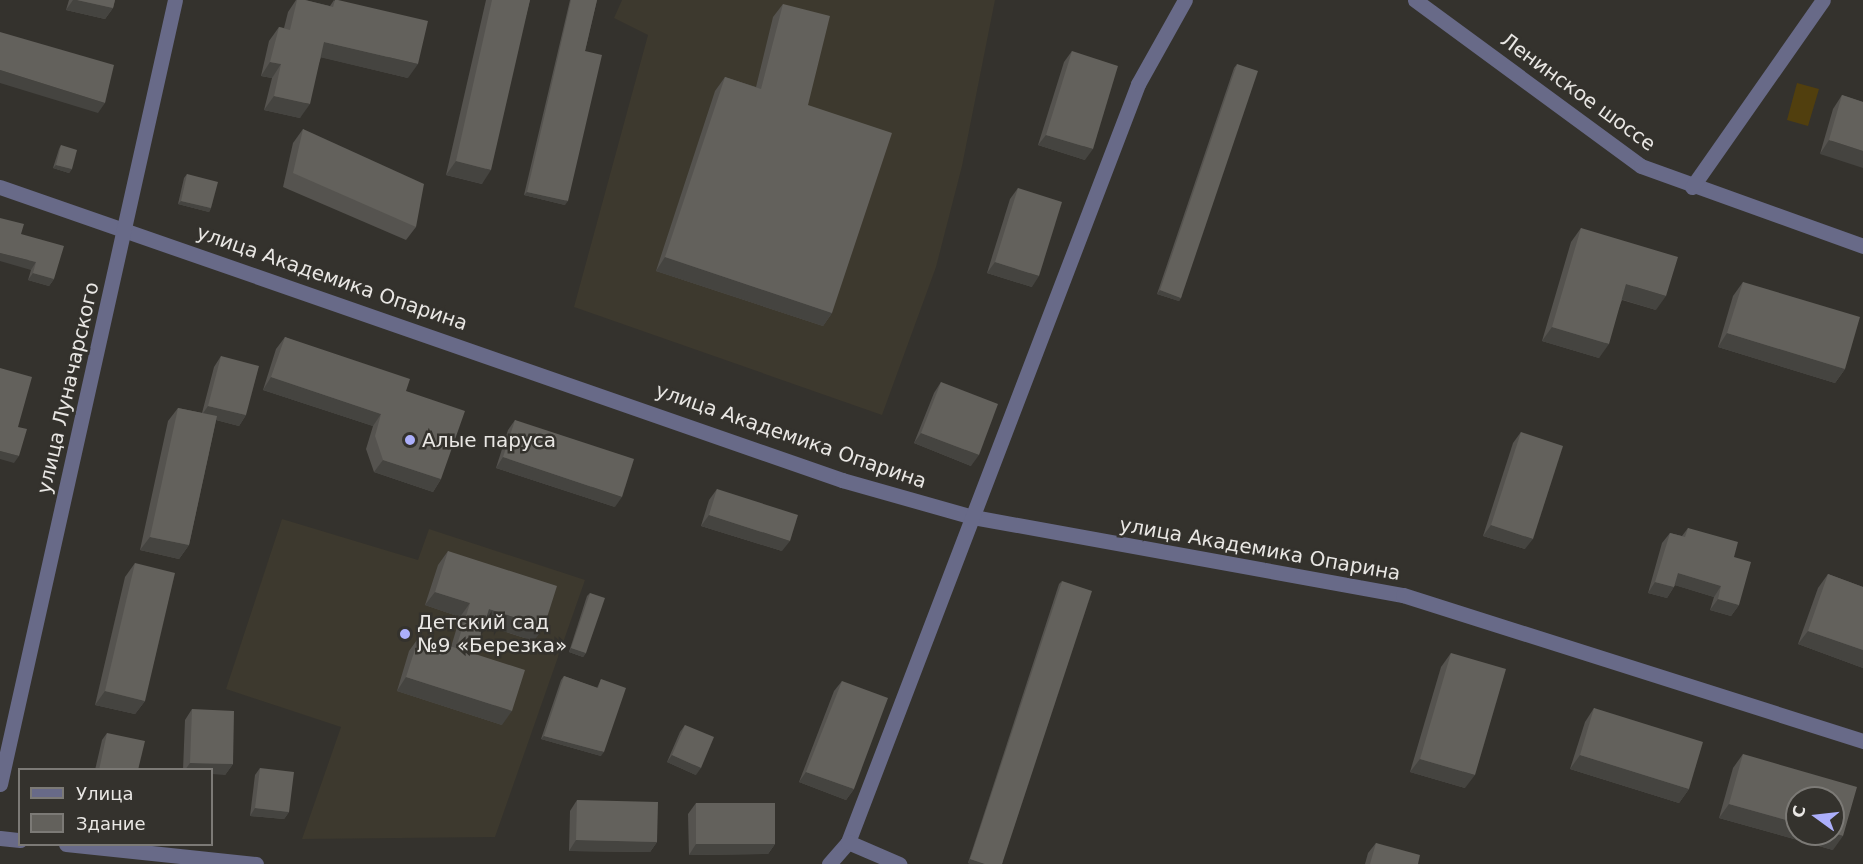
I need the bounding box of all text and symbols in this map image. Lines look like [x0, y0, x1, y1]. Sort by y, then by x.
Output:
street label: Ленинское шоссе [1496, 28, 1660, 156]
street label: улица Академика Опарина [193, 220, 471, 336]
street label: улица Луначарского [32, 280, 104, 496]
street label: улица Академика Опарина [652, 378, 930, 494]
place label: Алые паруса [422, 428, 556, 452]
marker: Алые паруса [403, 433, 417, 447]
street label: улица Академика Опарина [1118, 512, 1402, 586]
place label: Детский сад №9 «Березка» [417, 610, 567, 657]
marker: Детский сад №9 «Березка» [398, 627, 412, 641]
legend [18, 768, 213, 846]
text: Улица [76, 783, 133, 804]
north arrow [1785, 786, 1845, 846]
text: С [1788, 804, 1810, 820]
text: Здание [76, 813, 146, 834]

